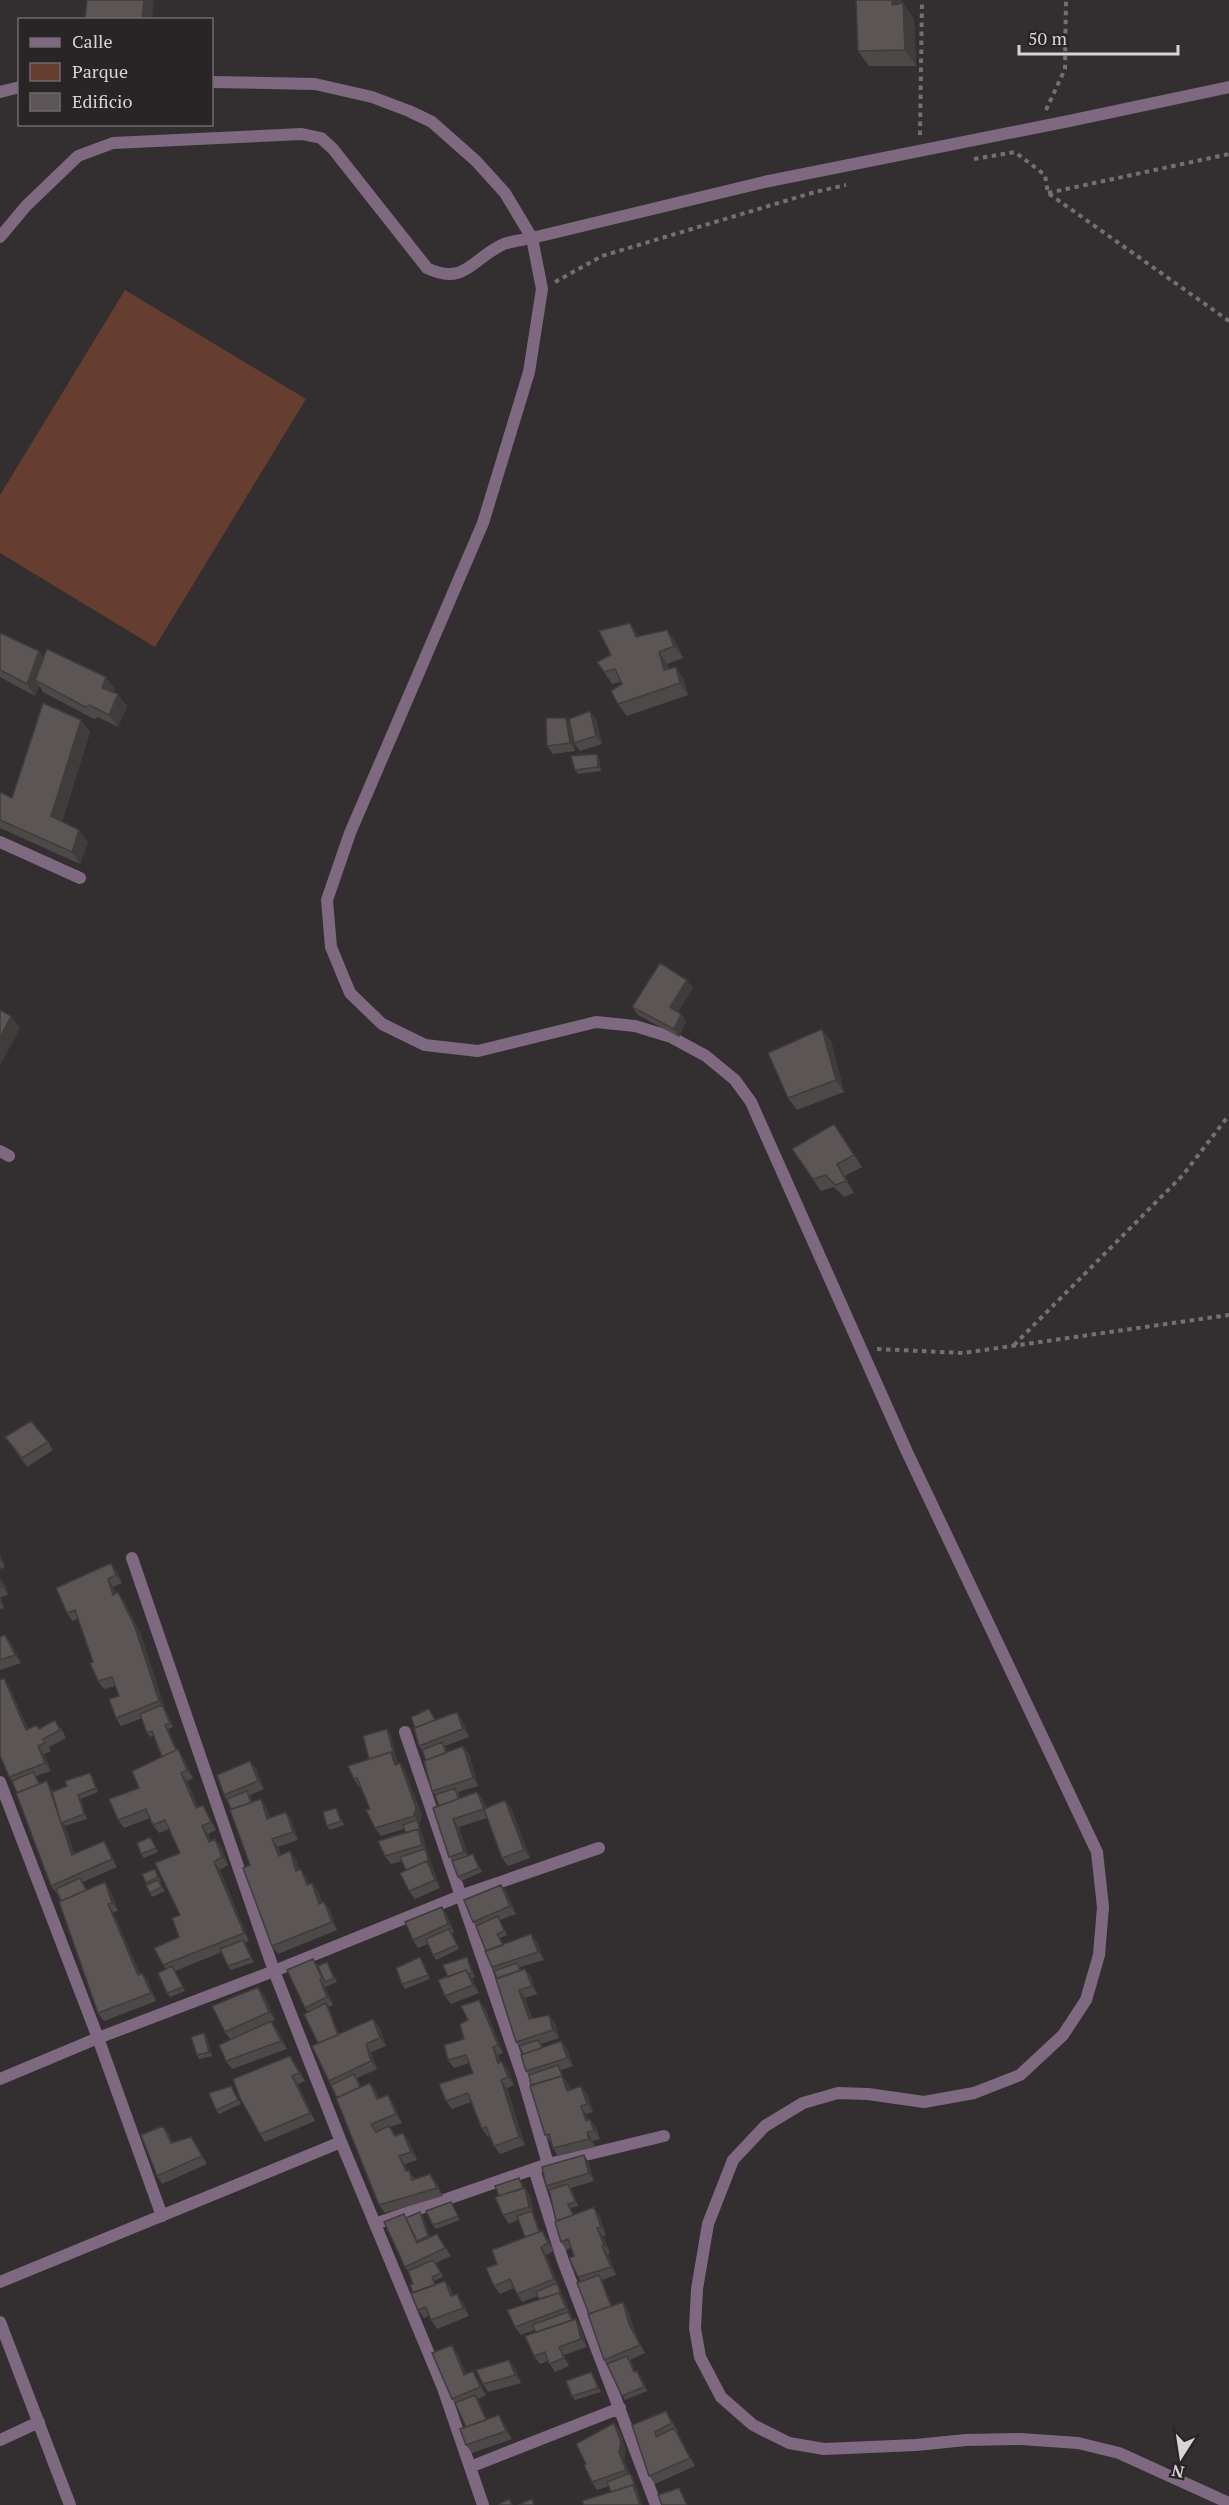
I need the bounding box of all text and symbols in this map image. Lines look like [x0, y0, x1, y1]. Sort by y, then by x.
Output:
legend [18, 18, 213, 126]
scale bar [1019, 18, 1178, 56]
text: 50 m [1028, 26, 1068, 50]
text: Calle [72, 29, 113, 53]
text: Parque [72, 59, 128, 83]
text: Edificio [72, 89, 132, 113]
north arrow [1151, 2427, 1211, 2487]
text: N [1170, 2460, 1186, 2484]

